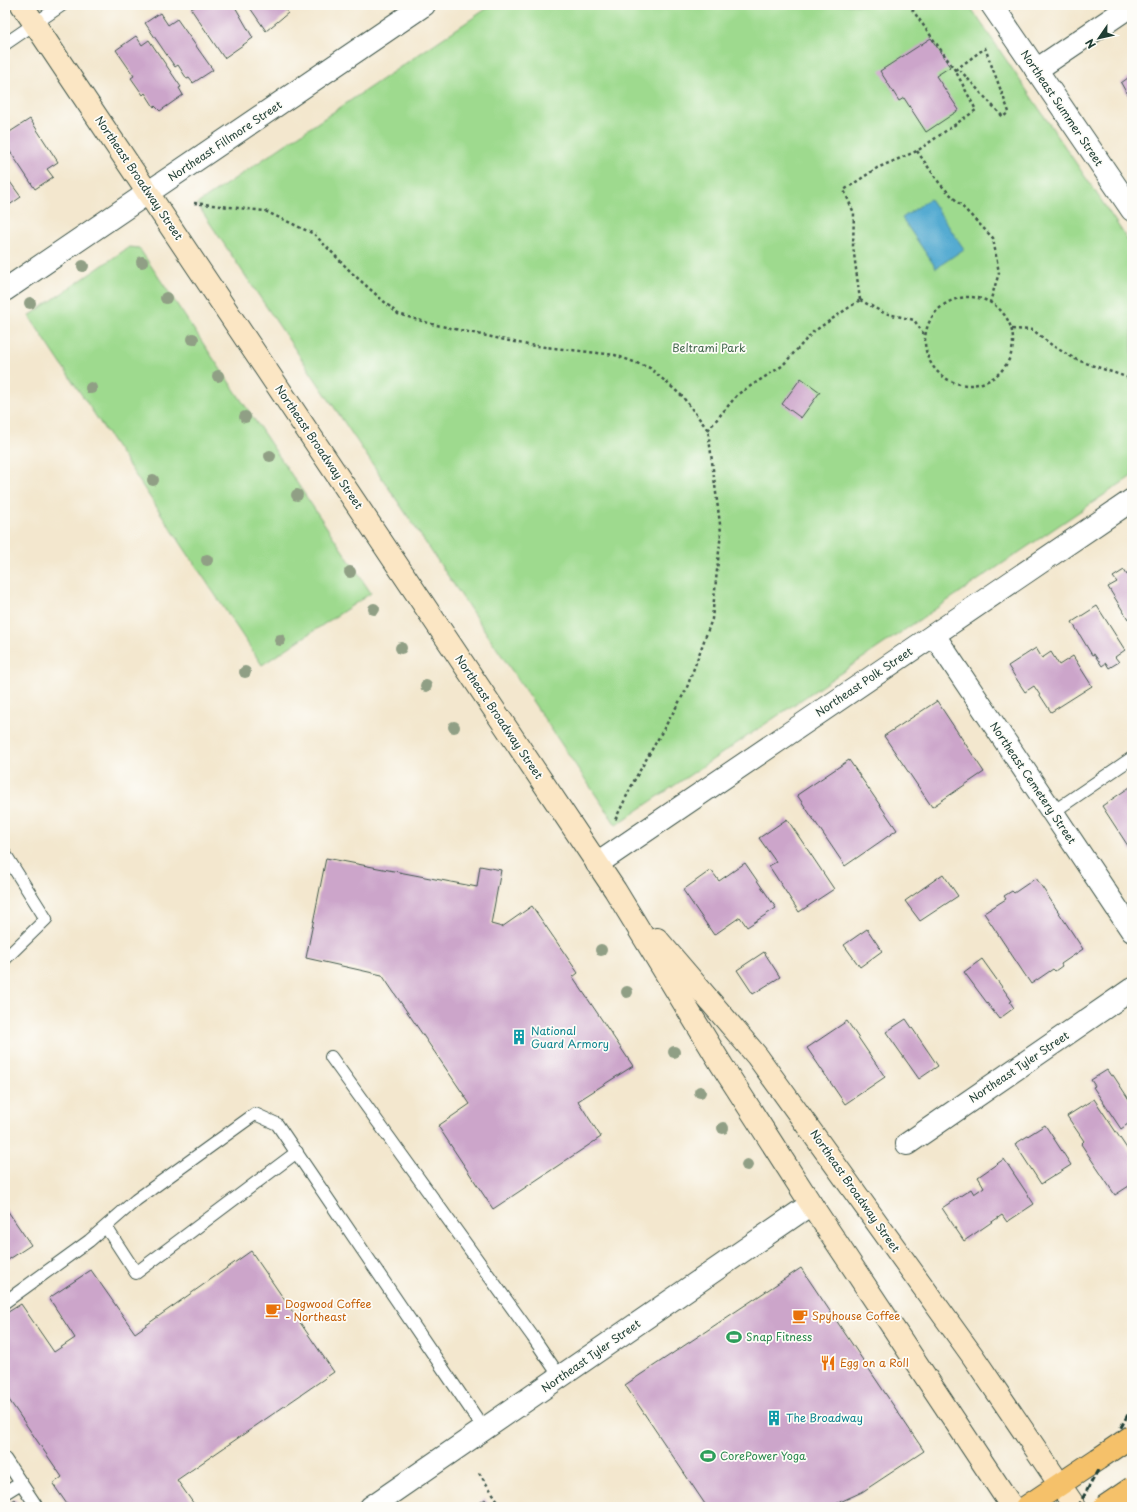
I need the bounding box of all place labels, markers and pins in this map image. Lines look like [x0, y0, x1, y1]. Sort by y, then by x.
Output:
place label: National Guard Armory [531, 1022, 609, 1052]
building icon: National Guard Armory [510, 1028, 528, 1046]
place label: Dogwood Coffee - Northeast [285, 1295, 372, 1325]
cafe icon: Dogwood Coffee - Northeast [264, 1301, 282, 1319]
cafe icon: Spyhouse Coffee [791, 1307, 809, 1325]
place label: Spyhouse Coffee [812, 1307, 900, 1324]
sports icon: Snap Fitness [725, 1328, 743, 1346]
place label: Snap Fitness [746, 1328, 812, 1345]
restaurant icon: Egg on a Roll [819, 1354, 837, 1372]
place label: Egg on a Roll [840, 1354, 909, 1371]
building icon: The Broadway [765, 1409, 783, 1427]
place label: The Broadway [786, 1409, 863, 1426]
sports icon: CorePower Yoga [699, 1447, 717, 1465]
place label: CorePower Yoga [720, 1447, 806, 1464]

